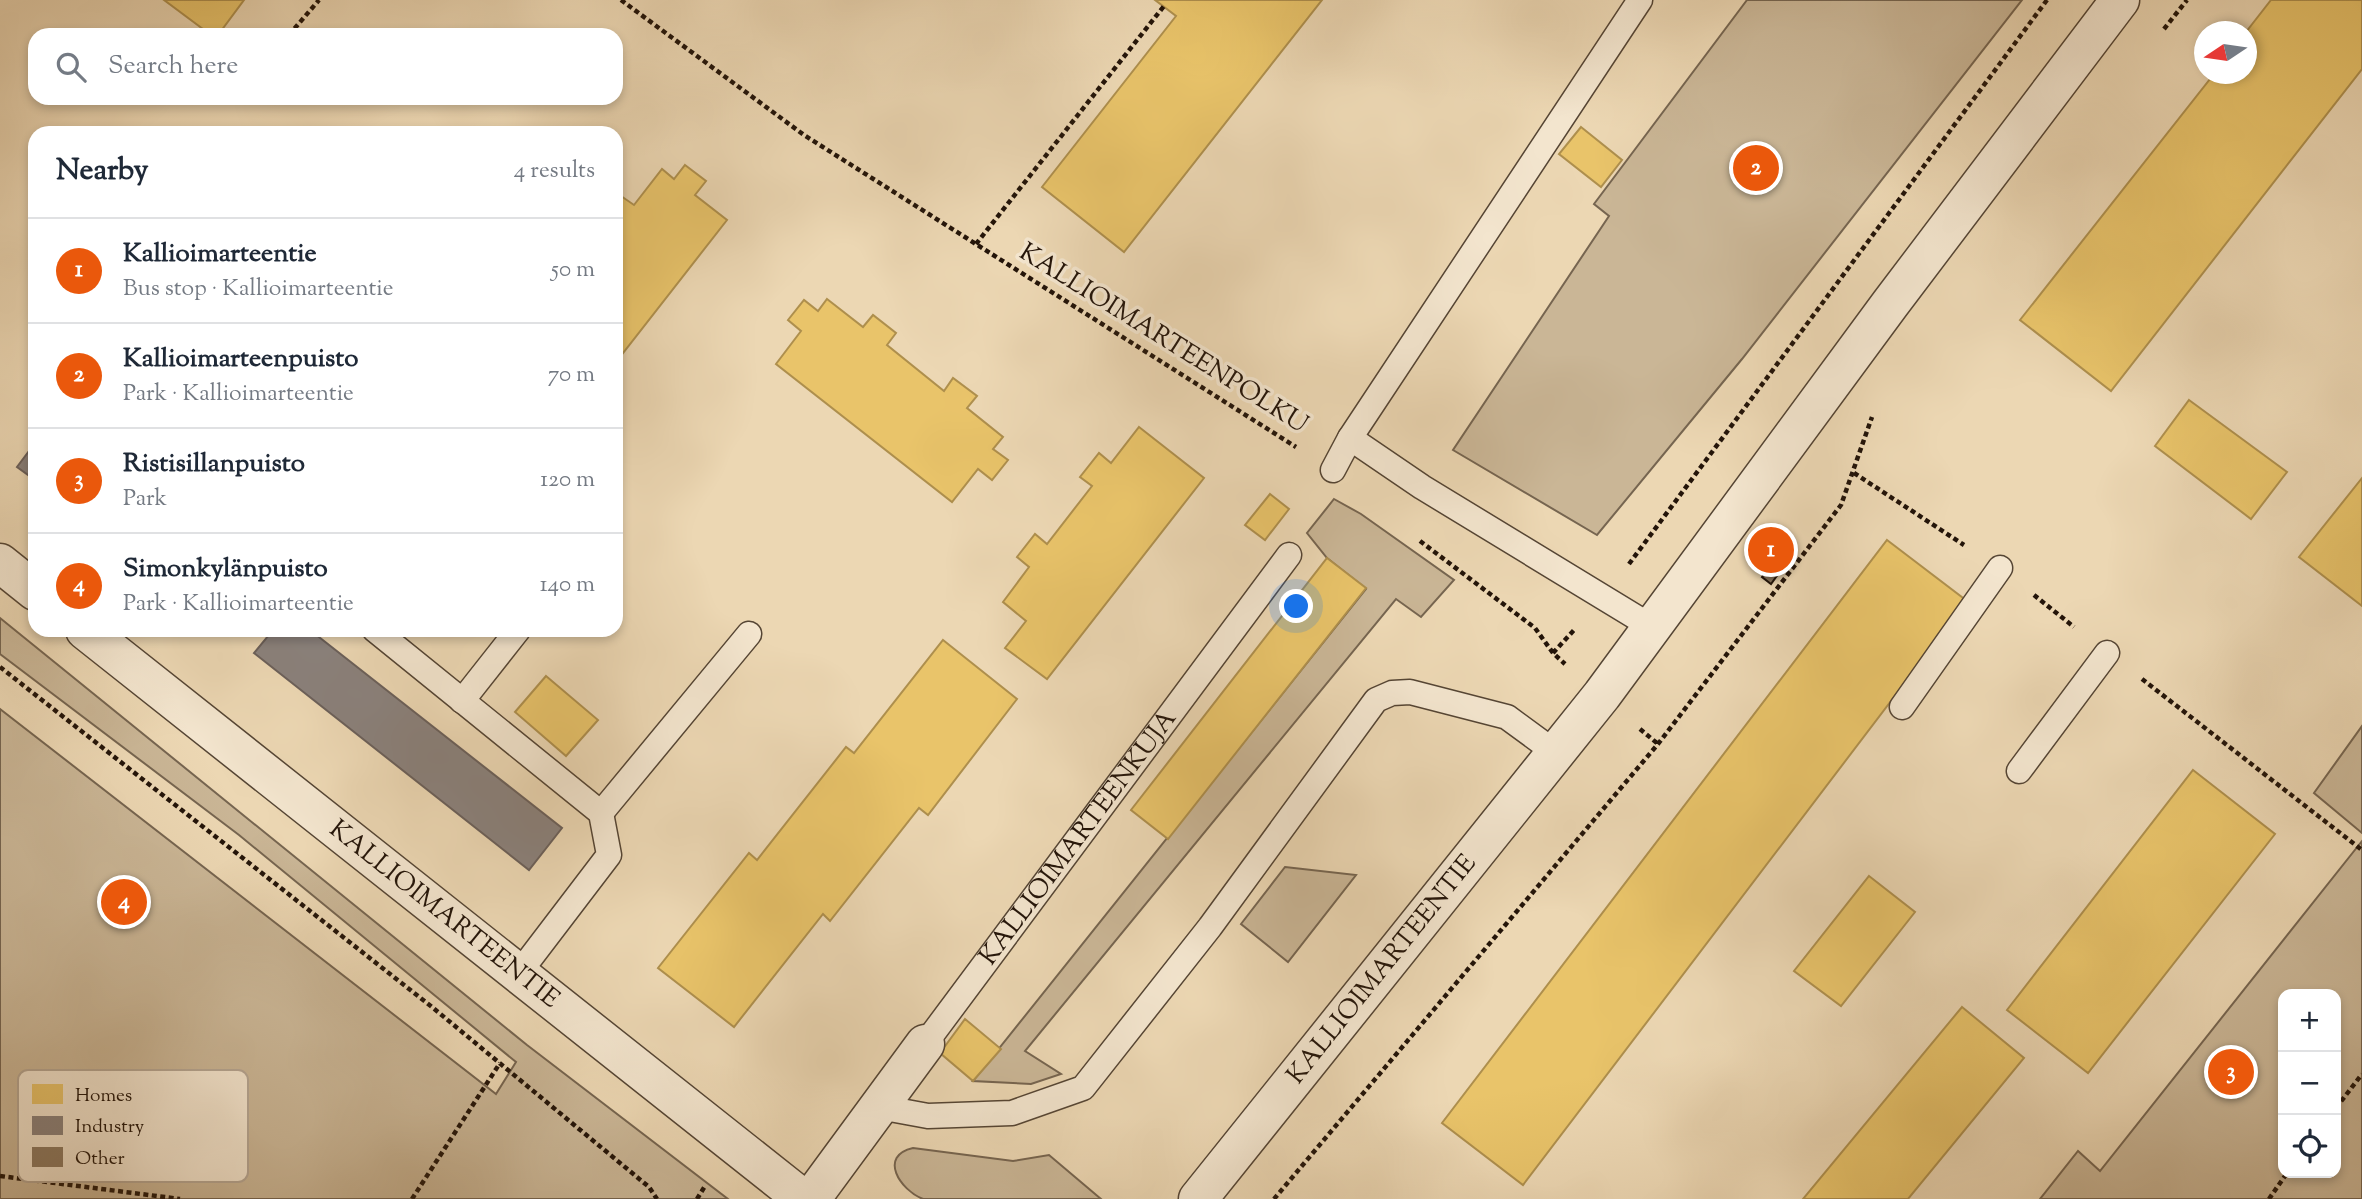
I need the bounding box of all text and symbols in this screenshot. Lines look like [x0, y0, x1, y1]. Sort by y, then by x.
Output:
north arrow [2194, 21, 2257, 84]
search box [28, 28, 623, 105]
icon: search [52, 48, 90, 86]
text: Search here [108, 48, 238, 85]
pin: 2 [1733, 142, 1779, 194]
text: Nearby [56, 150, 148, 193]
text: 4 results [514, 155, 595, 188]
street label: KALLIOIMARTEENPOLKU [1011, 235, 1315, 443]
text: Kallioimarteentie [123, 236, 317, 273]
text: 1 [75, 254, 83, 287]
text: 50 m [551, 254, 595, 287]
text: Bus stop · Kallioimarteentie [123, 273, 394, 306]
text: Kallioimarteenpuisto [123, 341, 358, 378]
text: 2 [74, 359, 84, 392]
text: 70 m [548, 359, 595, 392]
text: Park · Kallioimarteentie [123, 378, 354, 411]
text: Ristisillanpuisto [123, 446, 305, 483]
text: 3 [74, 464, 84, 497]
text: 120 m [540, 464, 595, 497]
text: Park [123, 483, 167, 516]
pin: 1 [1748, 524, 1794, 576]
text: Simonkylänpuisto [123, 551, 328, 588]
text: 4 [73, 569, 85, 602]
text: 140 m [540, 569, 595, 602]
text: Park · Kallioimarteentie [123, 588, 354, 621]
your location [1279, 589, 1313, 623]
street label: KALLIOIMARTEENKUJA [971, 702, 1186, 973]
street label: KALLIOIMARTEENTIE [321, 811, 567, 1018]
street label: KALLIOIMARTEENTIE [1278, 847, 1486, 1092]
pin: 4 [101, 876, 147, 928]
map controls [2278, 989, 2341, 1178]
button: + [2278, 989, 2341, 1052]
pin: 3 [2208, 1046, 2254, 1098]
button: − [2278, 1052, 2341, 1115]
legend [18, 1070, 248, 1182]
text: Homes [75, 1083, 132, 1110]
text: Industry [75, 1114, 145, 1141]
button: locate [2278, 1115, 2341, 1178]
text: Other [75, 1146, 125, 1173]

